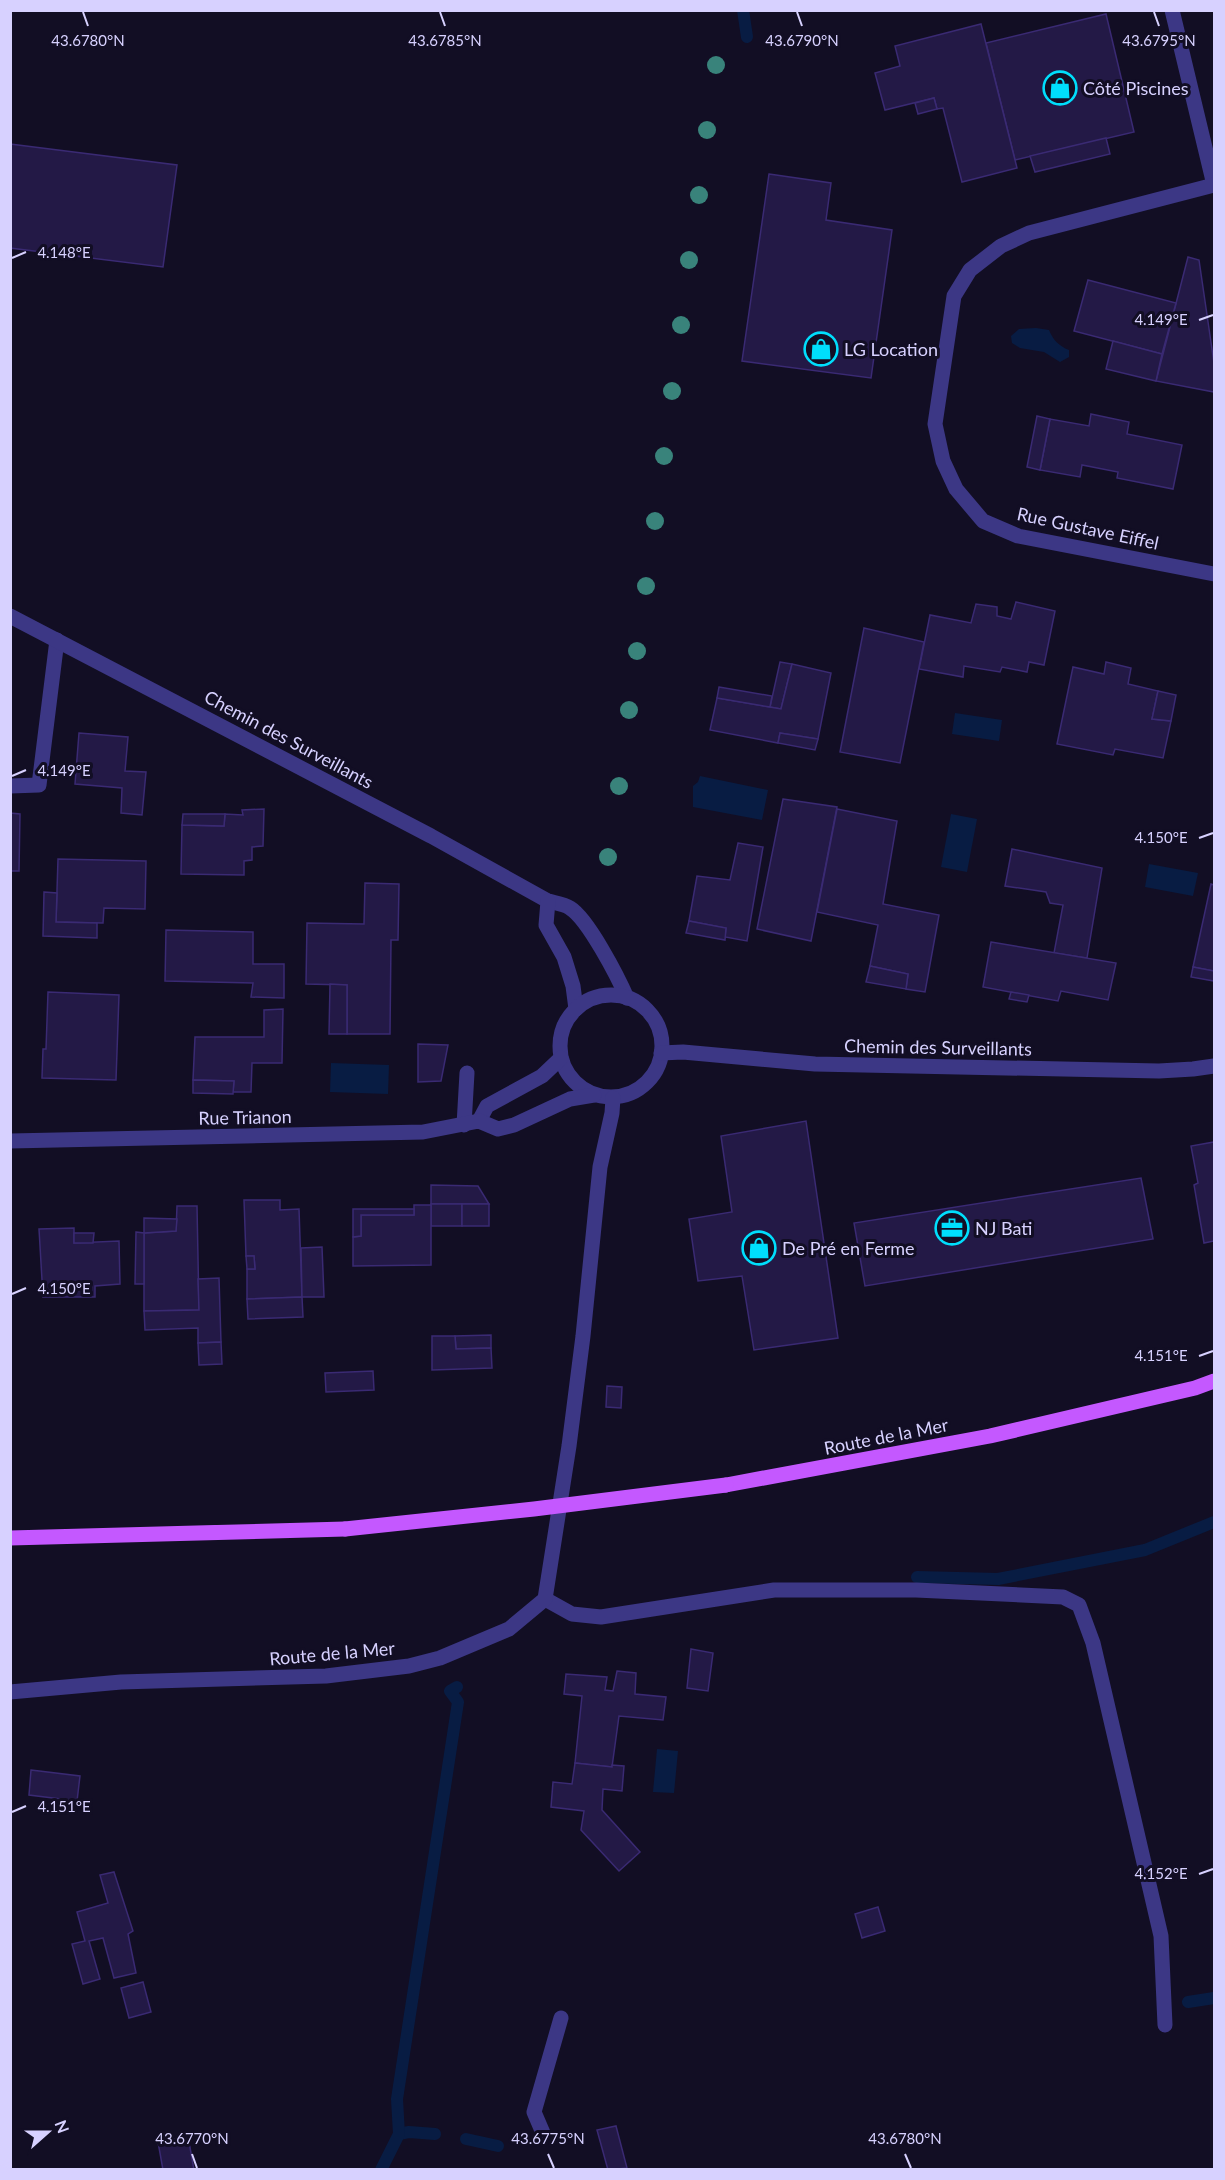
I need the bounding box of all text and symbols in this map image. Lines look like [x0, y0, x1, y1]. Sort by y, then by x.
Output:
text: 43.6780°N [51, 31, 125, 49]
text: 43.6785°N [408, 31, 482, 49]
text: 43.6790°N [765, 31, 839, 49]
text: 43.6795°N [1122, 31, 1196, 49]
shop icon: Côté Piscines [1042, 70, 1078, 106]
place label: Côté Piscines [1083, 77, 1189, 99]
text: 4.148°E [37, 243, 91, 261]
text: 4.149°E [1134, 310, 1188, 328]
shop icon: LG Location [803, 331, 839, 367]
place label: LG Location [844, 338, 938, 360]
street label: Rue Gustave Eiffel [1015, 502, 1161, 554]
street label: Chemin des Surveillants [201, 685, 377, 793]
text: 4.149°E [37, 761, 91, 779]
text: 4.150°E [1134, 828, 1188, 846]
street label: Chemin des Surveillants [844, 1034, 1032, 1060]
street label: Rue Trianon [198, 1105, 292, 1129]
office icon: NJ Bati [934, 1210, 970, 1246]
place label: NJ Bati [975, 1217, 1032, 1239]
shop icon: De Pré en Ferme [741, 1230, 777, 1266]
place label: De Pré en Ferme [782, 1237, 915, 1259]
text: 4.150°E [37, 1279, 91, 1297]
text: 4.151°E [1134, 1346, 1188, 1364]
street label: Route de la Mer [822, 1413, 950, 1459]
street label: Route de la Mer [268, 1637, 396, 1669]
text: 4.151°E [37, 1797, 91, 1815]
text: 4.152°E [1134, 1864, 1188, 1882]
north arrow [18, 2102, 78, 2162]
text: N [51, 2117, 74, 2136]
text: 43.6770°N [155, 2129, 229, 2147]
text: 43.6775°N [511, 2129, 585, 2147]
text: 43.6780°N [868, 2129, 942, 2147]

